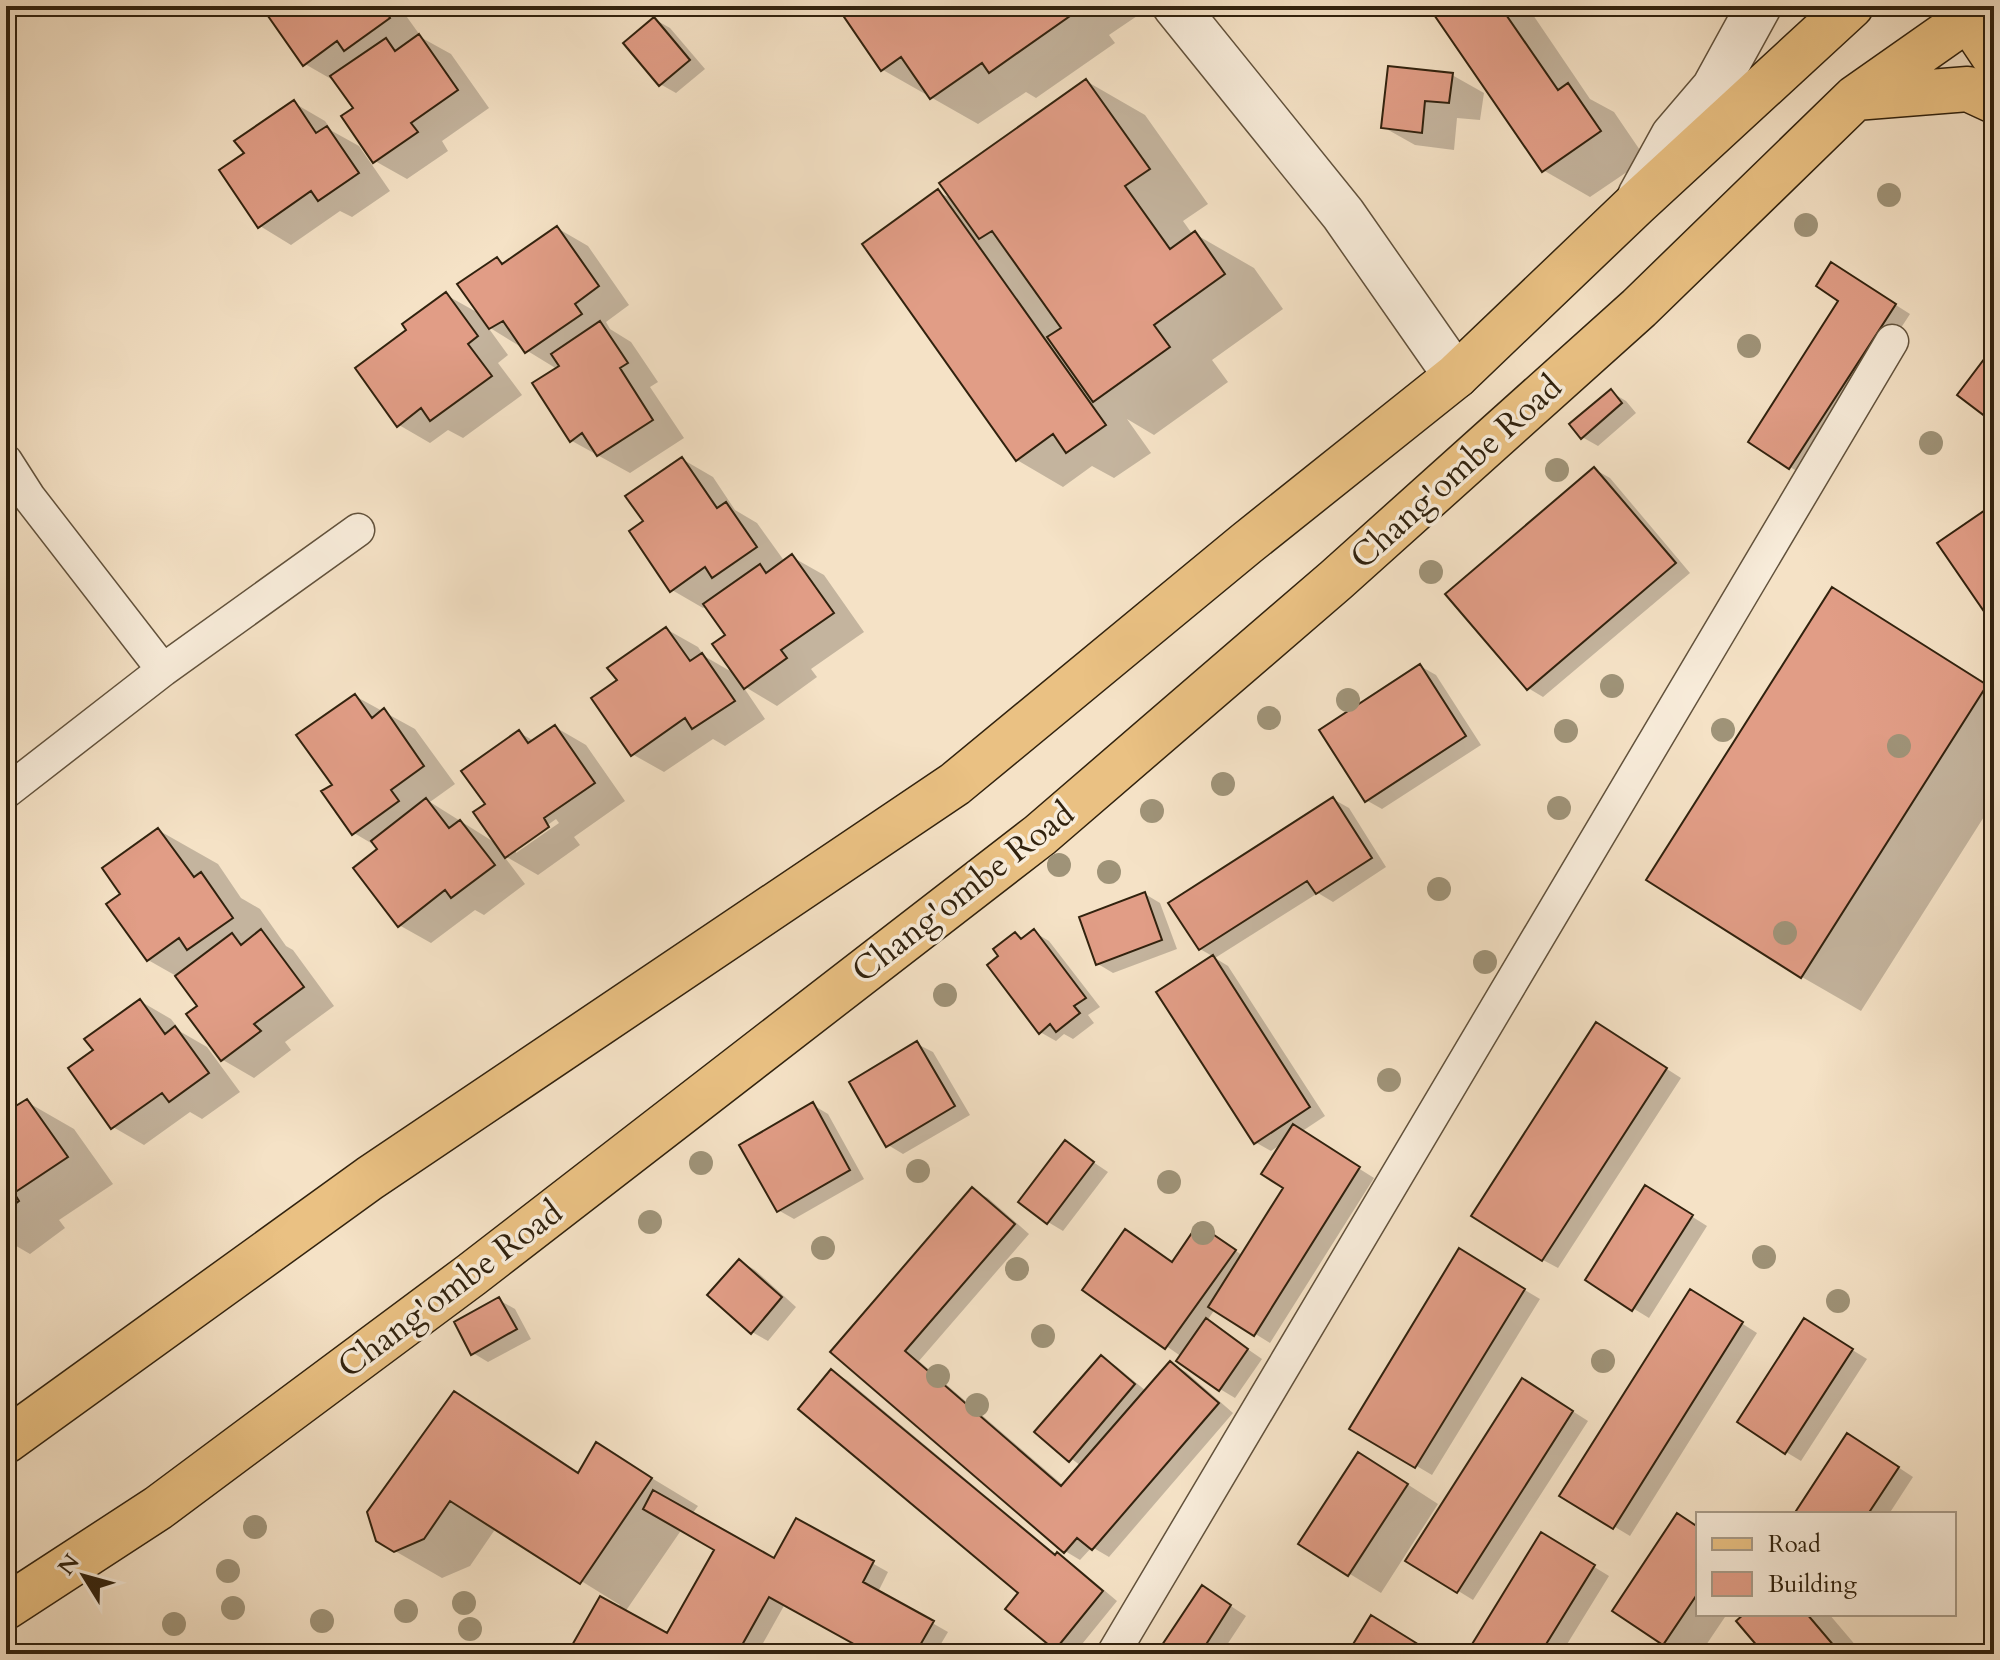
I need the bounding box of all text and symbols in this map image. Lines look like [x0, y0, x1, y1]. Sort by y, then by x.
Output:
street label: Chang'ombe Road [1340, 365, 1572, 579]
street label: Chang'ombe Road [842, 791, 1084, 993]
street label: Chang'ombe Road [328, 1189, 572, 1389]
legend [1696, 1512, 1956, 1616]
text: Road [1768, 1528, 1821, 1561]
north arrow [44, 1536, 124, 1616]
text: N [51, 1548, 87, 1581]
text: Building [1768, 1568, 1858, 1601]

